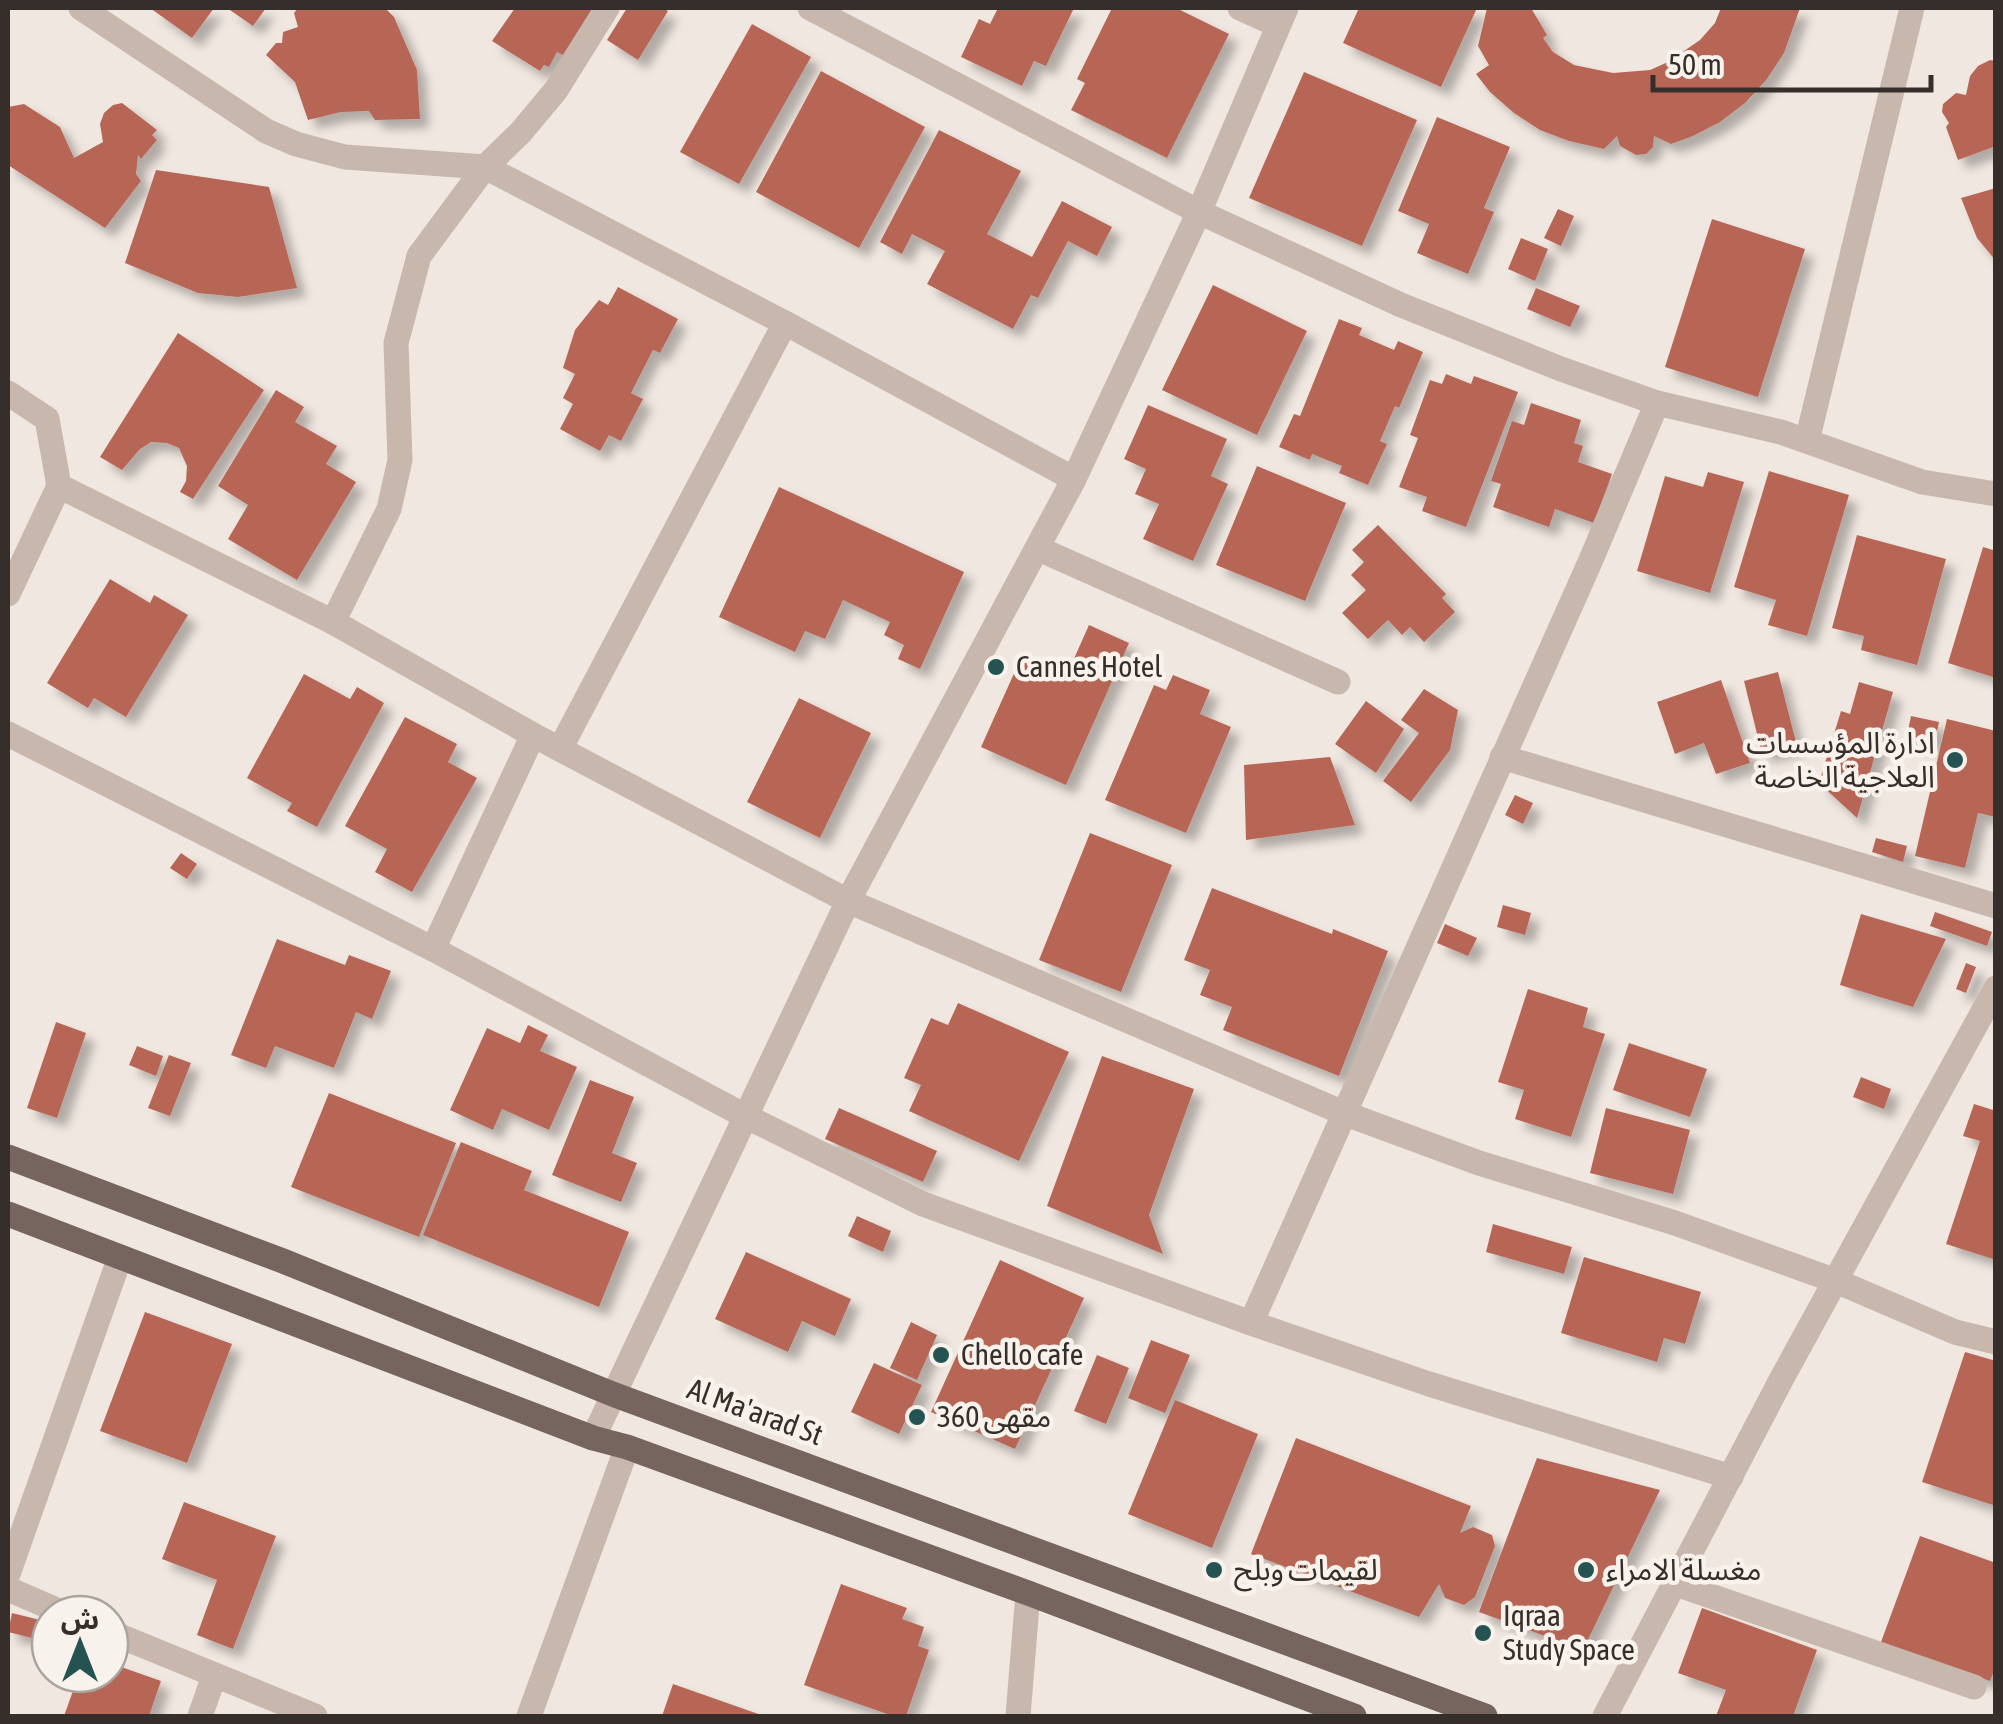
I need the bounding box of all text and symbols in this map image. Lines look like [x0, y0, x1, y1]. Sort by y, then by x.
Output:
scale bar [1653, 30, 1930, 92]
text: 50 m [1668, 47, 1722, 81]
place label: Cannes Hotel [1016, 649, 1162, 683]
marker: Cannes Hotel [985, 656, 1007, 678]
place label: ادارة المؤسسات العلاجية الخاصة [1746, 725, 1935, 793]
marker: ادارة المؤسسات العلاجية الخاصة [1944, 749, 1966, 771]
place label: Chello cafe [961, 1337, 1083, 1371]
marker: Chello cafe [930, 1344, 952, 1366]
street label: Al Ma'arad St [683, 1371, 828, 1451]
place label: مقهى 360 [937, 1399, 1051, 1434]
marker: مقهى 360 [906, 1406, 928, 1428]
place label: لقيمات وبلح [1234, 1552, 1378, 1592]
place label: مغسلة الامراء [1606, 1552, 1762, 1587]
marker: لقيمات وبلح [1203, 1559, 1225, 1581]
marker: مغسلة الامراء [1575, 1559, 1597, 1581]
north arrow [30, 1594, 130, 1694]
place label: Iqraa Study Space [1503, 1598, 1635, 1666]
text: ش [61, 1603, 99, 1635]
marker: Iqraa Study Space [1472, 1622, 1494, 1644]

